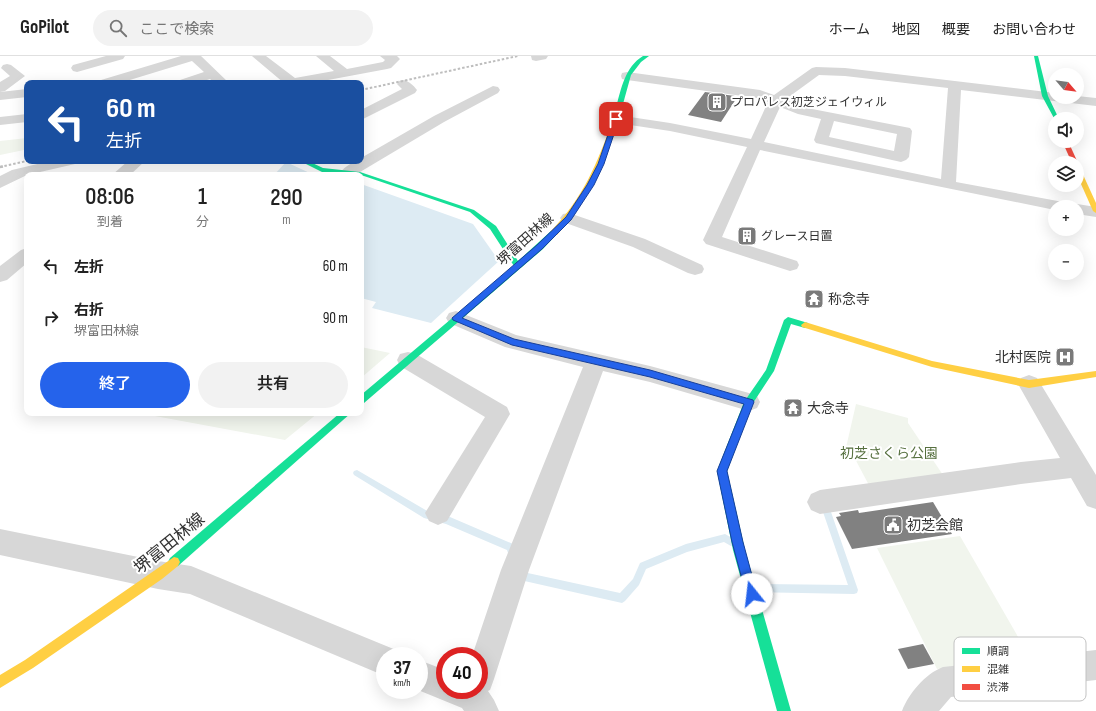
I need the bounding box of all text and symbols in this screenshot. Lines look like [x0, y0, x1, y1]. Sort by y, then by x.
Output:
search box [93, 10, 373, 46]
text: GoPilot [20, 16, 69, 39]
icon: search [107, 17, 129, 39]
text: ここで検索 [139, 20, 214, 39]
text: ホーム [828, 21, 870, 38]
text: 地図 [892, 21, 920, 38]
text: 概要 [942, 21, 970, 38]
text: お問い合わせ [992, 21, 1076, 38]
north arrow [1048, 68, 1084, 104]
map controls [1048, 68, 1084, 280]
building icon: プロパレス初芝ジェイウィル [706, 91, 728, 113]
text: 60 m [106, 92, 155, 125]
place label: プロパレス初芝ジェイウィル [731, 95, 887, 110]
icon: left [40, 96, 92, 148]
pin [599, 102, 633, 136]
icon: arrive [605, 108, 627, 130]
button: sound [1048, 112, 1084, 148]
text: 左折 [106, 131, 142, 152]
button: layers [1048, 156, 1084, 192]
text: 08:06 [85, 182, 135, 211]
text: 1 [198, 182, 207, 211]
text: 290 [270, 183, 303, 212]
button: + [1048, 200, 1084, 236]
street label: 堺富田林線 [494, 210, 557, 269]
text: m [282, 212, 291, 228]
text: 到着 [97, 214, 123, 230]
text: 分 [196, 214, 209, 230]
building icon: グレース日置 [736, 225, 758, 247]
place label: グレース日置 [761, 229, 832, 244]
button: − [1048, 244, 1084, 280]
icon: left [40, 255, 62, 277]
text: 60 m [323, 257, 348, 276]
text: 左折 [74, 258, 104, 277]
temple icon: 称念寺 [803, 288, 825, 310]
place label: 称念寺 [828, 291, 870, 308]
text: 右折 [74, 301, 104, 320]
icon: right [40, 307, 62, 329]
text: 90 m [323, 309, 348, 328]
text: 堺富田林線 [74, 323, 139, 339]
hospital icon: 北村医院 [1054, 346, 1076, 368]
place label: 北村医院 [995, 349, 1051, 366]
button: 終了 [40, 362, 190, 408]
button: 共有 [198, 362, 348, 408]
temple icon: 大念寺 [782, 397, 804, 419]
place label: 大念寺 [807, 400, 849, 417]
park label: 初芝さくら公園 [840, 445, 938, 462]
street label: 堺富田林線 [130, 509, 209, 578]
public building icon: 初芝会館 [882, 514, 904, 536]
place label: 初芝会館 [907, 517, 963, 534]
position arrow [731, 573, 773, 615]
legend [954, 637, 1086, 701]
text: 順調 [987, 645, 1009, 658]
speed limit sign: 40 [436, 647, 488, 699]
text: 37 [393, 656, 411, 680]
text: 混雑 [987, 663, 1009, 676]
text: km/h [393, 677, 411, 689]
text: 渋滞 [987, 681, 1009, 694]

